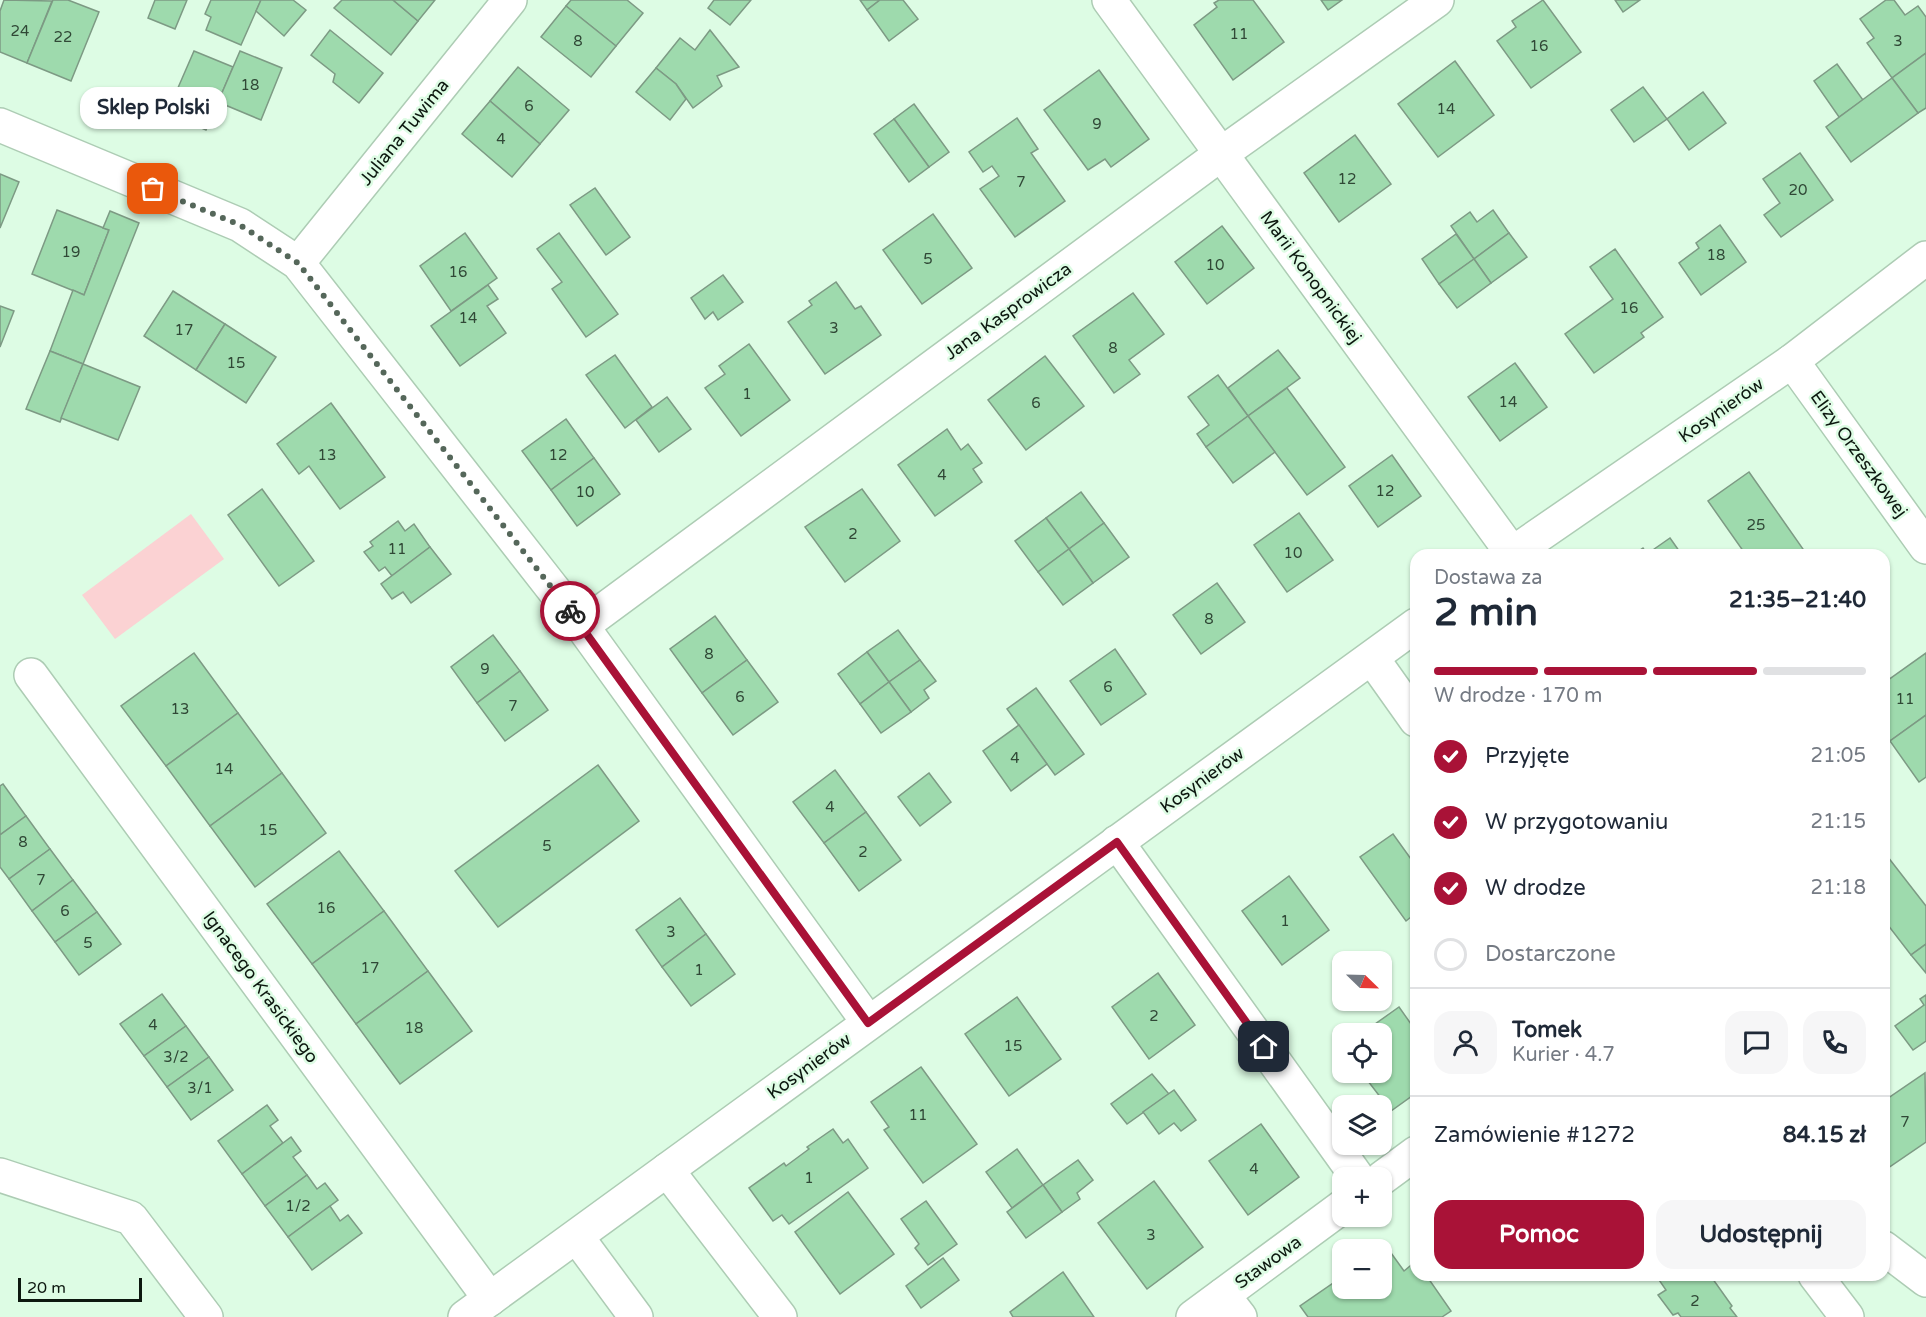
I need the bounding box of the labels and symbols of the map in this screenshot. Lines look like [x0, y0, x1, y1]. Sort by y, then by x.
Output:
house number: 24 [11, 22, 29, 40]
house number: 11 [1230, 25, 1248, 43]
house number: 22 [54, 28, 72, 46]
house number: 8 [573, 32, 583, 50]
house number: 3 [1893, 32, 1903, 50]
house number: 16 [1530, 37, 1548, 55]
street label: Juliana Tuwima [354, 74, 454, 190]
house number: 18 [241, 76, 259, 94]
callout: Sklep Polski [80, 87, 226, 129]
house number: 6 [524, 97, 534, 115]
house number: 14 [1437, 100, 1455, 118]
house number: 9 [1092, 115, 1102, 133]
house number: 4 [496, 130, 506, 148]
pin [127, 163, 178, 214]
house number: 12 [1338, 170, 1356, 188]
house number: 7 [1016, 173, 1026, 191]
house number: 20 [1789, 181, 1807, 199]
street label: Marii Konopnickiej [1256, 206, 1366, 348]
house number: 19 [62, 243, 80, 261]
house number: 18 [1707, 246, 1725, 264]
house number: 5 [923, 250, 933, 268]
house number: 10 [1206, 256, 1224, 274]
street label: Jana Kasprowicza [940, 258, 1076, 364]
house number: 16 [449, 263, 467, 281]
house number: 16 [1620, 299, 1638, 317]
house number: 14 [459, 309, 477, 327]
house number: 3 [829, 319, 839, 337]
house number: 17 [175, 321, 193, 339]
house number: 8 [1108, 339, 1118, 357]
house number: 15 [227, 354, 245, 372]
street label: Kosynierów [1674, 373, 1768, 447]
house number: 1 [742, 385, 752, 403]
street label: Elizy Orzeszkowej [1806, 386, 1912, 522]
house number: 14 [1499, 393, 1517, 411]
house number: 6 [1031, 394, 1041, 412]
house number: 13 [318, 446, 336, 464]
house number: 12 [549, 446, 567, 464]
house number: 4 [937, 466, 947, 484]
house number: 12 [1376, 482, 1394, 500]
house number: 10 [576, 483, 594, 501]
house number: 25 [1747, 516, 1765, 534]
house number: 2 [848, 525, 858, 543]
house number: 11 [388, 540, 406, 558]
house number: 10 [1284, 544, 1302, 562]
courier [540, 581, 600, 641]
house number: 8 [1204, 610, 1214, 628]
house number: 8 [704, 645, 714, 663]
house number: 9 [480, 660, 490, 678]
house number: 6 [1103, 678, 1113, 696]
house number: 6 [735, 688, 745, 706]
house number: 11 [1896, 690, 1914, 708]
house number: 7 [508, 697, 518, 715]
house number: 13 [171, 700, 189, 718]
street label: Kosynierów [1156, 742, 1248, 818]
house number: 4 [1010, 749, 1020, 767]
house number: 14 [215, 760, 233, 778]
house number: 4 [825, 798, 835, 816]
house number: 15 [259, 821, 277, 839]
house number: 8 [18, 833, 28, 851]
house number: 5 [542, 837, 552, 855]
house number: 2 [858, 843, 868, 861]
house number: 7 [36, 871, 46, 889]
house number: 16 [317, 899, 335, 917]
house number: 6 [60, 902, 70, 920]
street label: Ignacego Krasickiego [198, 907, 324, 1067]
house number: 1 [1280, 912, 1290, 930]
house number: 3 [666, 923, 676, 941]
house number: 5 [83, 934, 93, 952]
north arrow [1332, 951, 1392, 1011]
house number: 17 [361, 959, 379, 977]
house number: 1 [694, 961, 704, 979]
house number: 2 [1149, 1007, 1159, 1025]
house number: 4 [148, 1016, 158, 1034]
house number: 18 [405, 1019, 423, 1037]
pin [1238, 1021, 1289, 1072]
street label: Kosynierów [763, 1028, 855, 1104]
house number: 15 [1004, 1037, 1022, 1055]
house number: 3/2 [163, 1048, 189, 1066]
house number: 3/1 [187, 1079, 213, 1097]
house number: 11 [909, 1106, 927, 1124]
house number: 7 [1900, 1113, 1910, 1131]
house number: 4 [1249, 1160, 1259, 1178]
house number: 1 [804, 1169, 814, 1187]
house number: 1/2 [285, 1197, 311, 1215]
house number: 3 [1146, 1226, 1156, 1244]
street label: Stawowa [1230, 1231, 1306, 1293]
scale bar [18, 1275, 142, 1302]
house number: 2 [1690, 1292, 1700, 1310]

